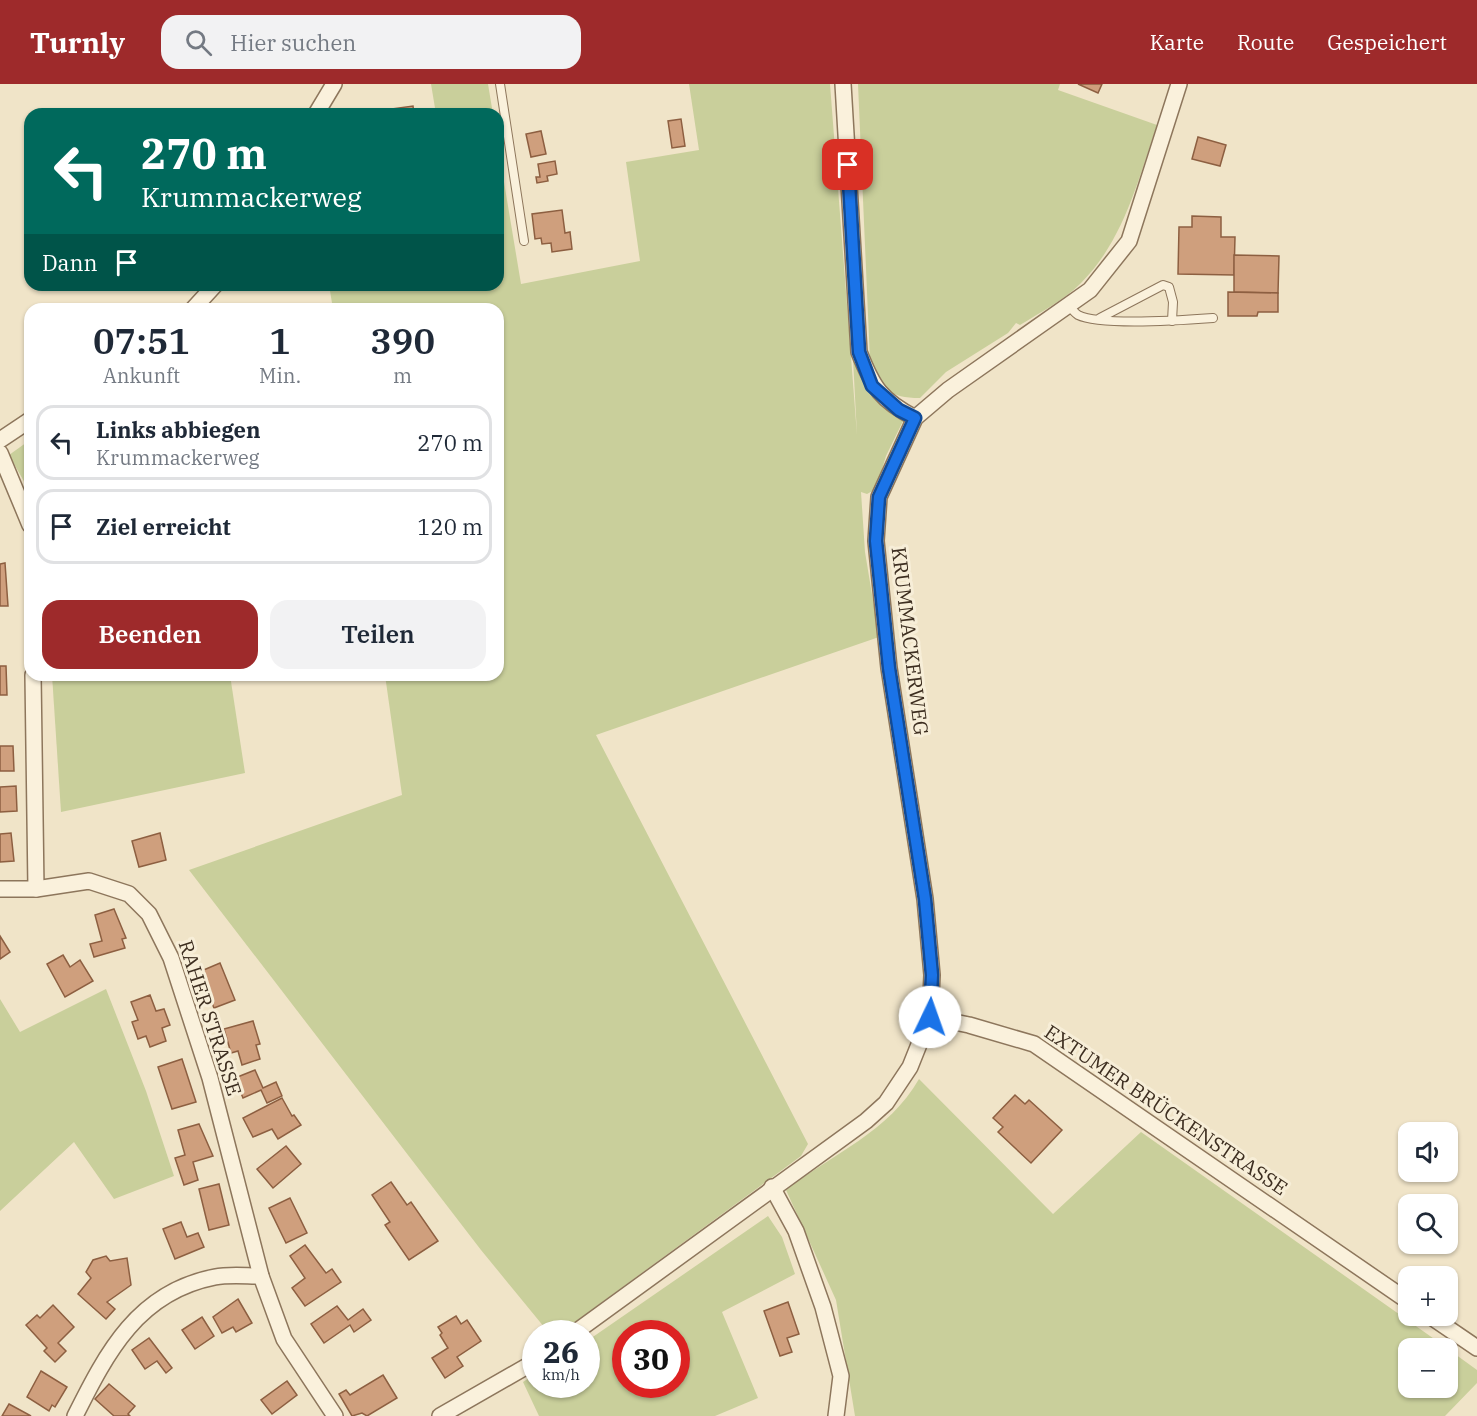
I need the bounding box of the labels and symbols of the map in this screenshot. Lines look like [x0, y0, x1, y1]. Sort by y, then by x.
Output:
pin [822, 139, 873, 190]
street label: KRUMMACKERWEG [886, 545, 935, 737]
street label: RAHER STRASSE [173, 937, 248, 1099]
position arrow [898, 985, 962, 1049]
street label: EXTUMER BRÜCKENSTRASSE [1040, 1018, 1293, 1201]
speed limit sign: 30 [612, 1320, 690, 1398]

